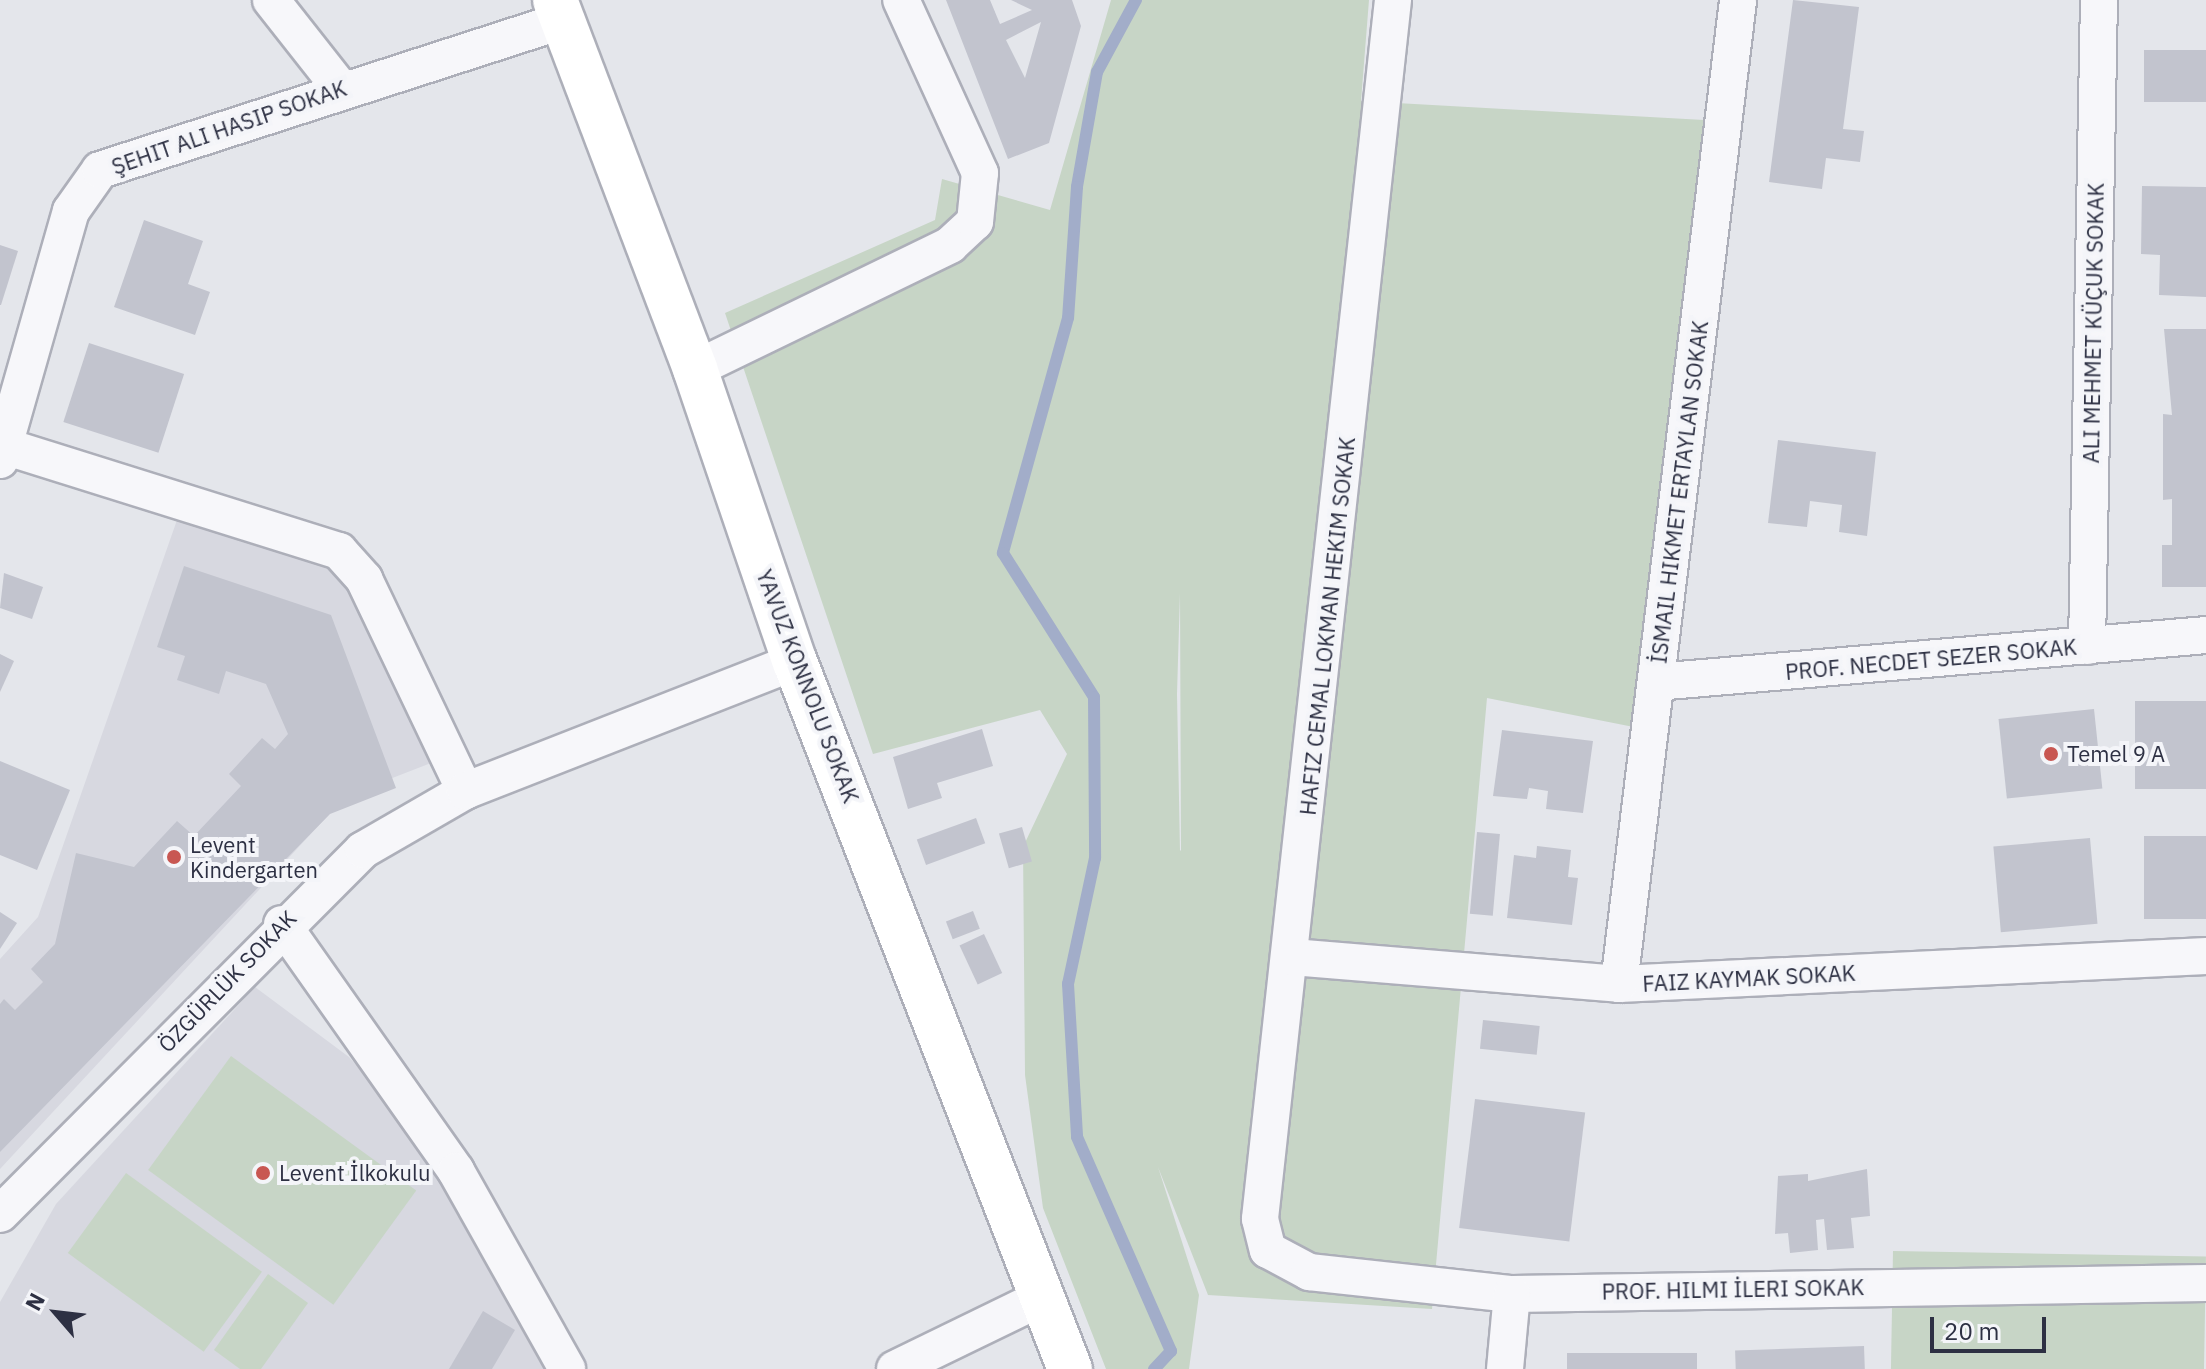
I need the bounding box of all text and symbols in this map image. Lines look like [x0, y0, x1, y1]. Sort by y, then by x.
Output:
street label: ŞEHIT ALI HASIP SOKAK [108, 74, 350, 180]
street label: ALI MEHMET KÜÇUK SOKAK [2077, 182, 2109, 464]
street label: İSMAIL HIKMET ERTAYLAN SOKAK [1645, 319, 1713, 665]
street label: HAFIZ CEMAL LOKMAN HEKIM SOKAK [1294, 435, 1360, 817]
street label: YAVUZ KONNOLU SOKAK [751, 566, 865, 806]
street label: PROF. NECDET SEZER SOKAK [1784, 633, 2078, 685]
place label: Temel 9 A [2067, 741, 2165, 767]
marker: Temel 9 A [2042, 745, 2060, 763]
place label: Levent Kindergarten [190, 831, 318, 882]
marker: Levent Kindergarten [165, 848, 183, 866]
street label: ÖZGÜRLÜK SOKAK [153, 905, 301, 1057]
street label: FAIZ KAYMAK SOKAK [1642, 959, 1856, 997]
place label: Levent İlkokulu [279, 1160, 431, 1186]
marker: Levent İlkokulu [254, 1164, 272, 1182]
north arrow [16, 1273, 96, 1353]
street label: PROF. HILMI İLERI SOKAK [1601, 1274, 1865, 1304]
text: N [18, 1288, 51, 1315]
scale bar [1934, 1301, 2050, 1351]
text: 20 m [1944, 1315, 1999, 1347]

